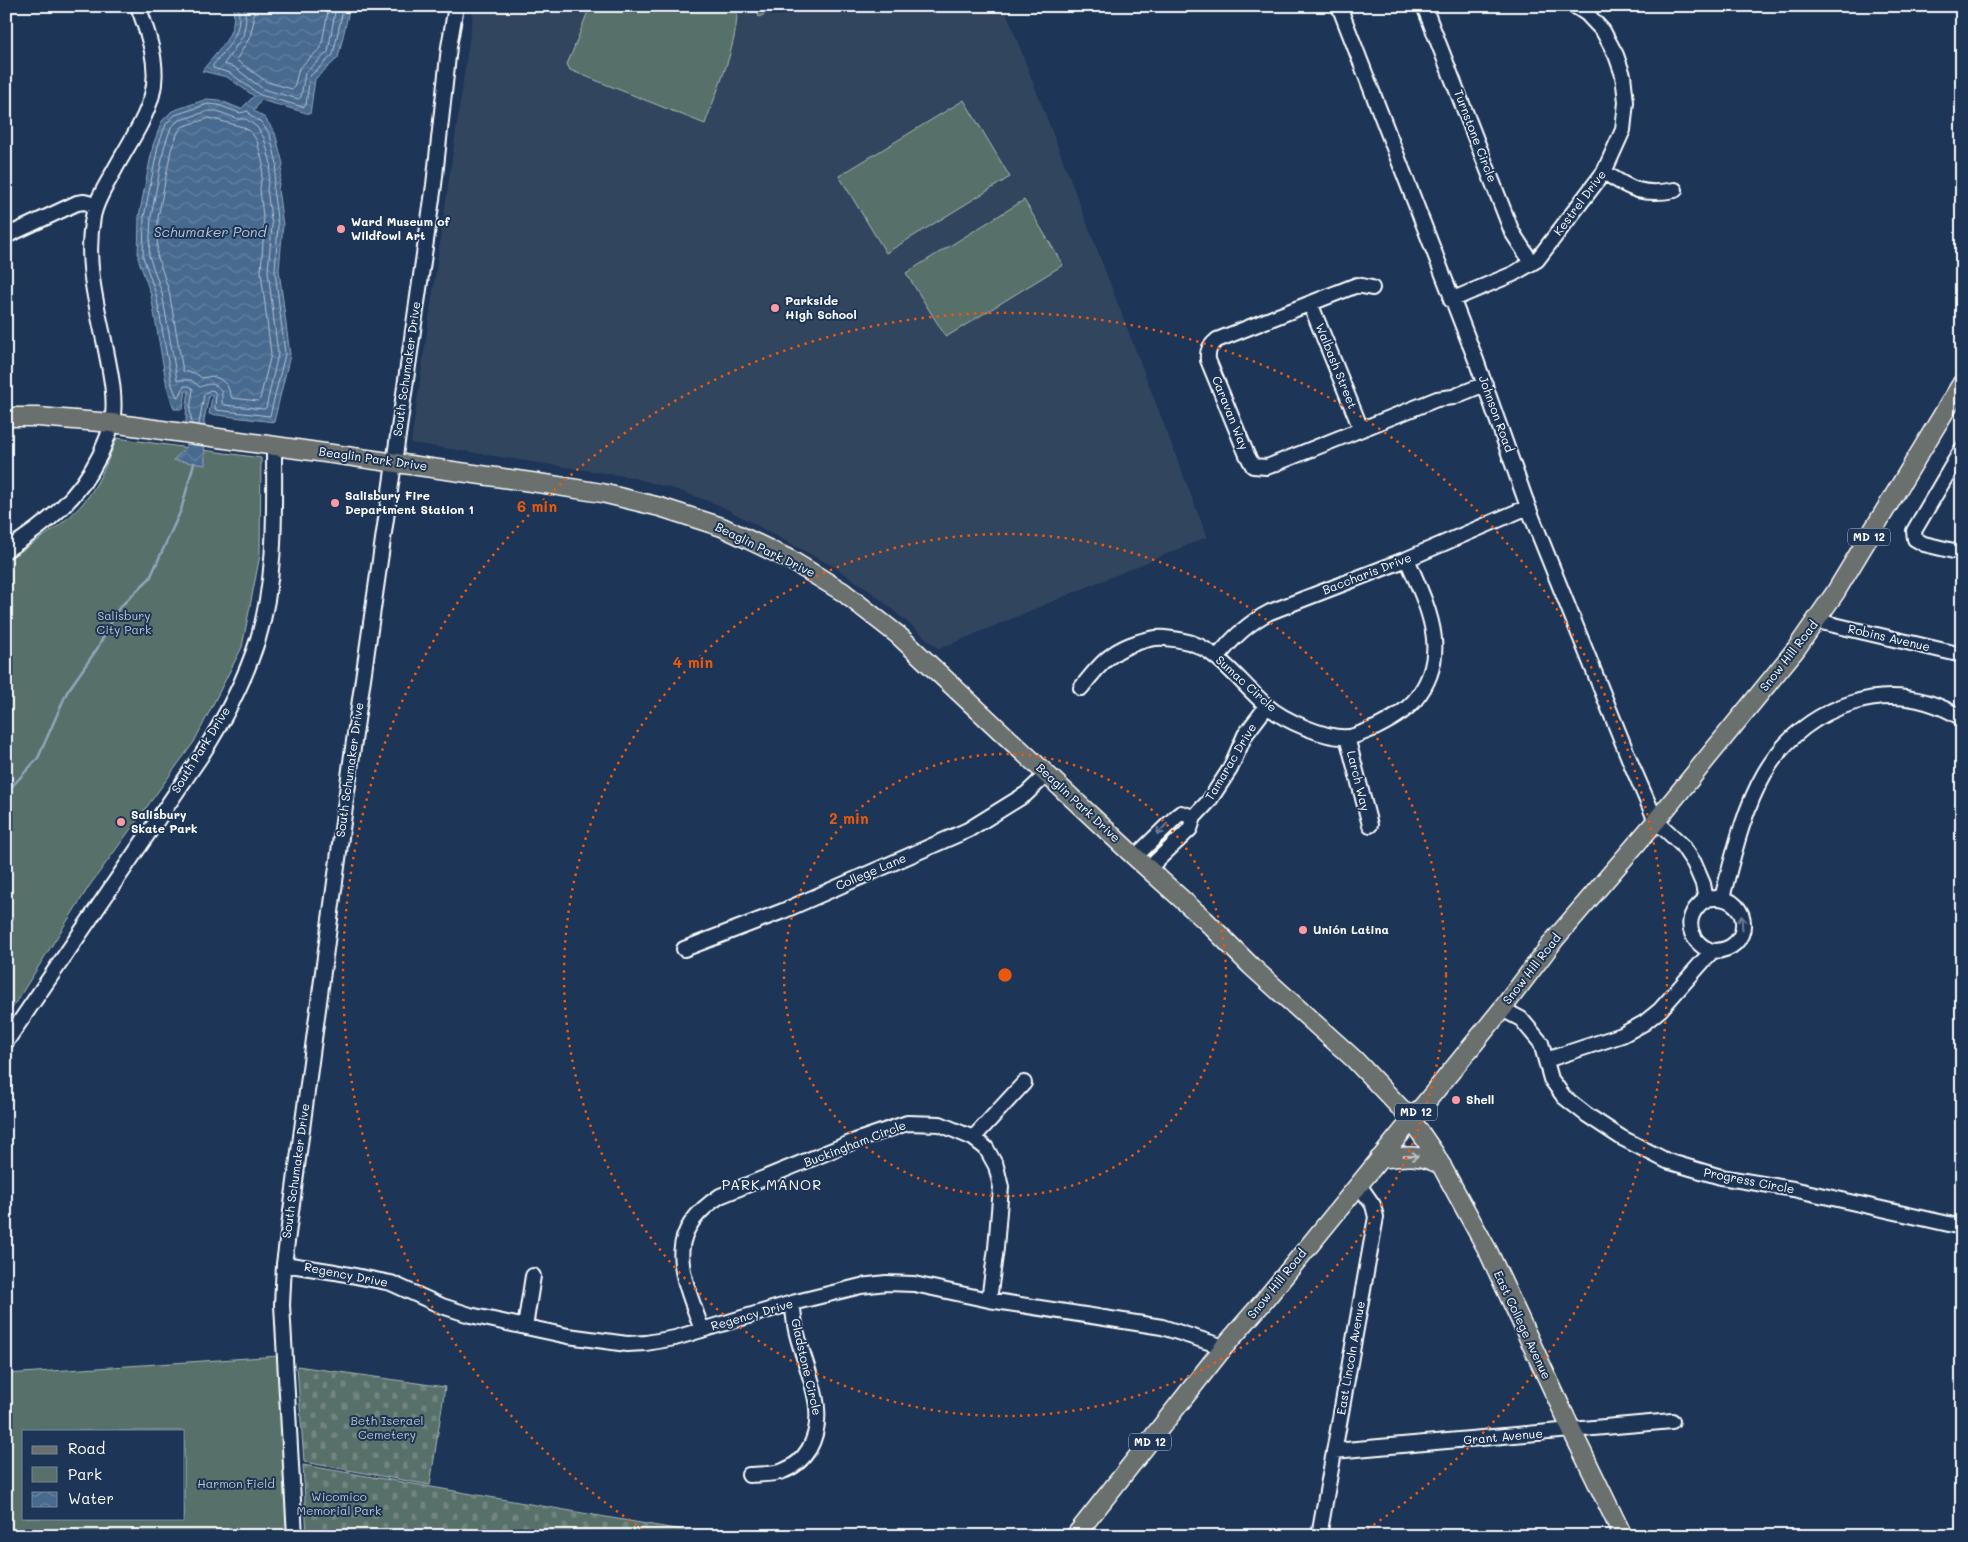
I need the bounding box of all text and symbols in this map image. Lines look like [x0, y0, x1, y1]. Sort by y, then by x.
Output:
street label: Turnstone Circle [1451, 87, 1501, 184]
street label: Kestrel Drive [1549, 166, 1609, 238]
place label: Ward Museum of Wildfowl Art [351, 213, 451, 243]
water label: Schumaker Pond [154, 222, 267, 241]
marker: Ward Museum of Wildfowl Art [335, 223, 347, 235]
place label: Parkside High School [785, 292, 857, 322]
street label: South Schumaker Drive [389, 300, 423, 437]
marker: Parkside High School [769, 302, 781, 314]
street label: Walbash Street [1313, 321, 1361, 411]
street label: Caravan Way [1209, 373, 1253, 452]
street label: Johnson Road [1476, 373, 1518, 455]
street label: Beaglin Park Drive [318, 442, 428, 474]
place label: Salisbury Fire Department Station 1 [345, 487, 474, 517]
text: 6 min [517, 496, 557, 516]
marker: Salisbury Fire Department Station 1 [329, 497, 341, 509]
street label: Beaglin Park Drive [713, 518, 818, 580]
road number: MD 12 [1848, 528, 1890, 546]
street label: Baccharis Drive [1320, 549, 1414, 597]
park label: Salisbury City Park [97, 607, 151, 637]
street label: Snow Hill Road [1756, 616, 1821, 694]
street label: Robins Avenue [1847, 620, 1932, 654]
text: 4 min [673, 652, 713, 672]
street label: Sumac Circle [1213, 652, 1281, 715]
street label: South Schumaker Drive [332, 701, 366, 838]
street label: South Park Drive [167, 703, 233, 796]
street label: Tamarac Drive [1201, 720, 1259, 803]
street label: Larch Way [1344, 749, 1374, 813]
street label: Beaglin Park Drive [1033, 759, 1124, 845]
place label: Salisbury Skate Park [131, 806, 197, 836]
text: 2 min [829, 808, 869, 828]
marker: Salisbury Skate Park [115, 816, 127, 828]
one-way arrow [1156, 823, 1168, 836]
street label: College Lane [833, 849, 908, 893]
one-way arrow [1737, 915, 1746, 931]
place label: Unión Latina [1313, 921, 1389, 937]
marker: Unión Latina [1297, 924, 1309, 936]
street label: Snow Hill Road [1499, 929, 1564, 1007]
centre of rings [996, 966, 1014, 984]
place label: Shell [1466, 1091, 1494, 1107]
marker: Shell [1450, 1094, 1462, 1106]
street label: South Schumaker Drive [278, 1102, 312, 1239]
road number: MD 12 [1395, 1104, 1437, 1120]
street label: Buckingham Circle [801, 1116, 908, 1170]
one-way arrow [1403, 1151, 1419, 1161]
street label: Progress Circle [1702, 1163, 1796, 1197]
district label: PARK MANOR [722, 1175, 822, 1194]
street label: Snow Hill Road [1243, 1245, 1310, 1322]
street label: Regency Drive [303, 1258, 389, 1290]
street label: East College Avenue [1491, 1268, 1555, 1382]
street label: Regency Drive [709, 1295, 795, 1333]
street label: East Lincoln Avenue [1332, 1300, 1368, 1416]
street label: Gladstone Circle [788, 1317, 826, 1417]
park label: Beth Iserael Cemetery [350, 1412, 424, 1442]
street label: Grant Avenue [1463, 1425, 1543, 1447]
legend [22, 1430, 185, 1520]
road number: MD 12 [1129, 1434, 1171, 1450]
text: Road [68, 1438, 105, 1458]
text: Park [68, 1464, 102, 1484]
park label: Harmon Field [197, 1475, 275, 1491]
text: Water [68, 1488, 114, 1508]
park label: Wicomico Memorial Park [297, 1488, 381, 1518]

